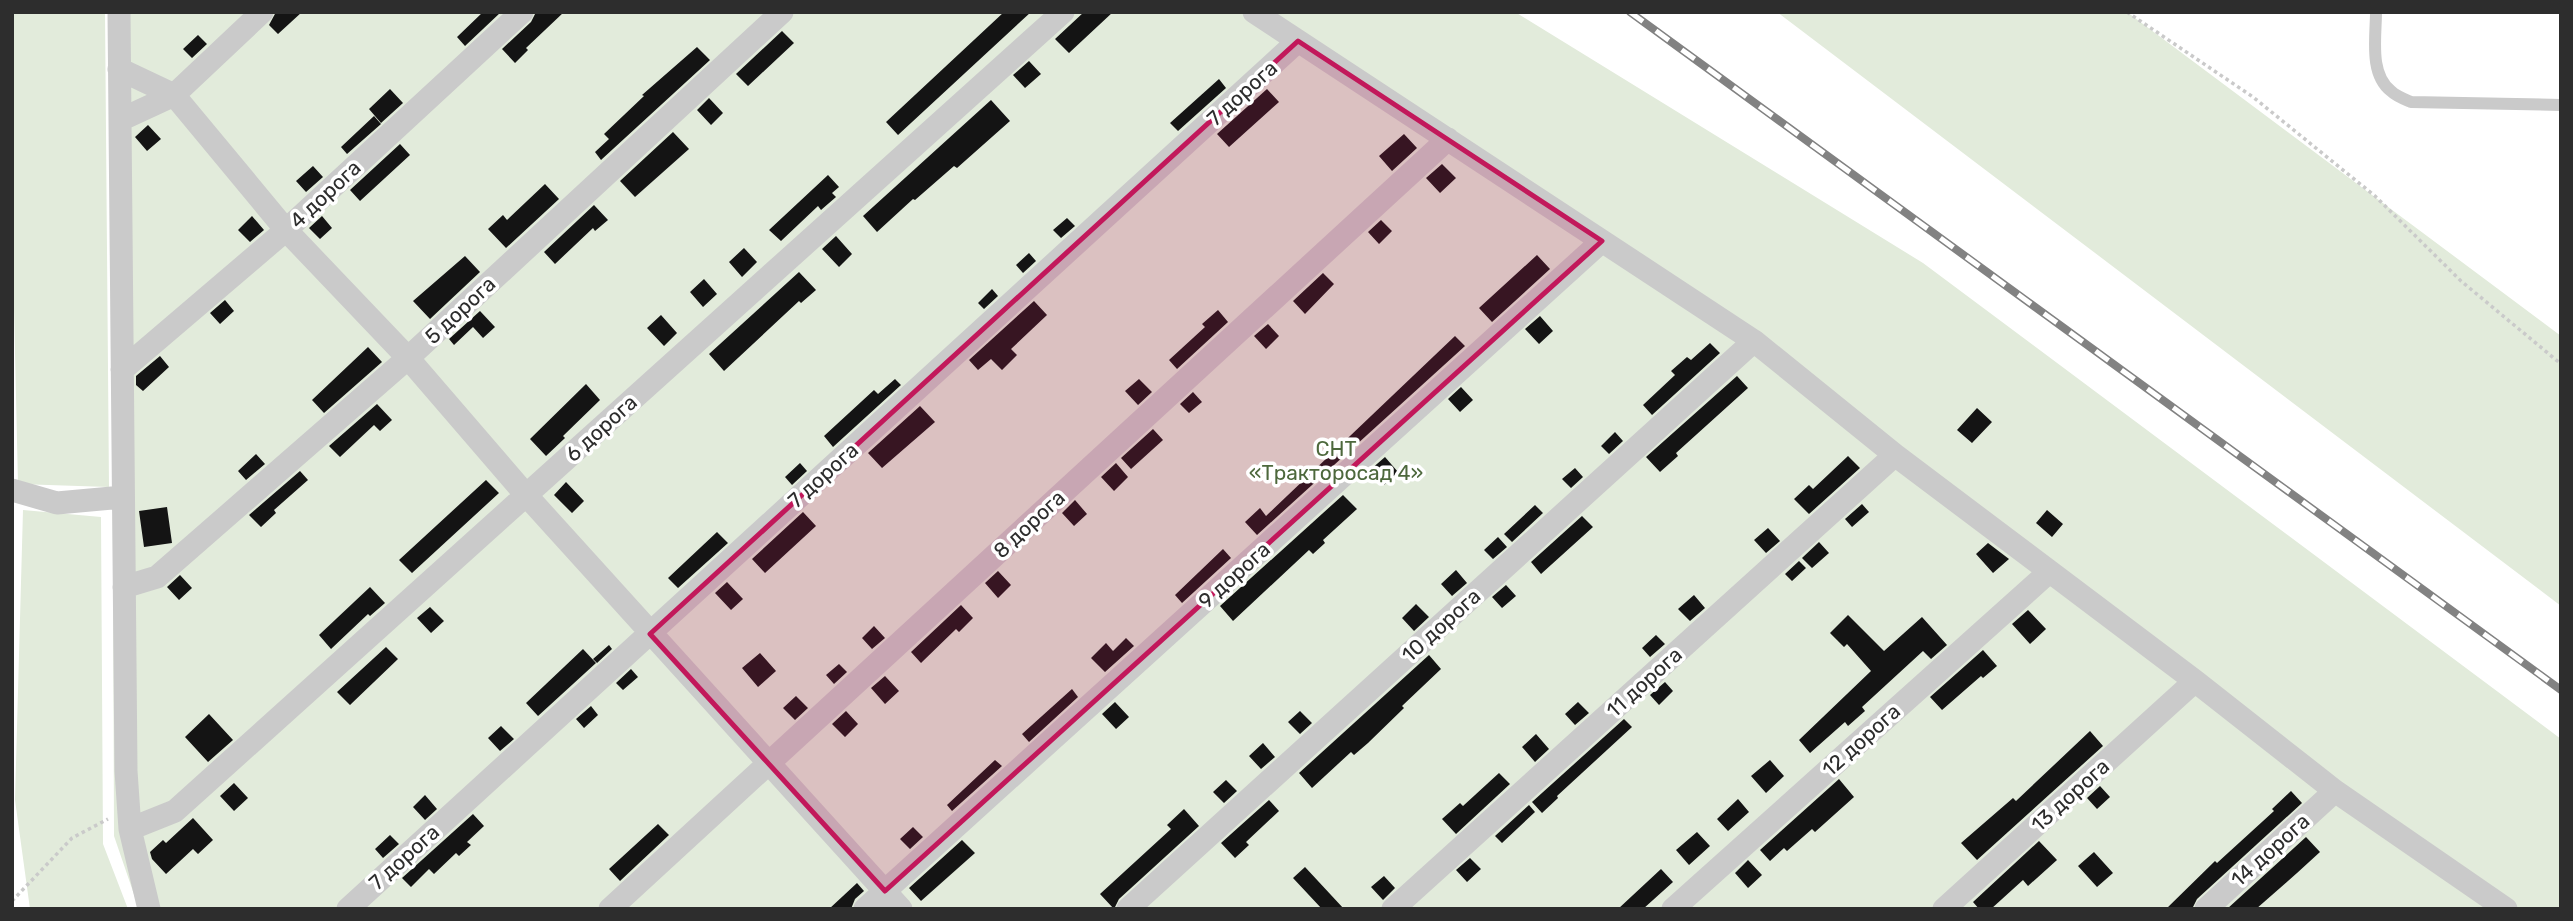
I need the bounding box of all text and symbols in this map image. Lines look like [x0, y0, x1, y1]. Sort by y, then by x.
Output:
street label: 7 дорога [1202, 55, 1282, 131]
street label: 4 дорога [284, 155, 366, 233]
street label: 5 дорога [419, 271, 501, 349]
street label: 6 дорога [560, 389, 642, 467]
park label: СНТ «Тракторосад 4» [1249, 436, 1423, 485]
street label: 7 дорога [783, 437, 863, 513]
street label: 8 дорога [988, 485, 1070, 563]
street label: 9 дорога [1193, 536, 1275, 614]
street label: 10 дорога [1396, 583, 1486, 667]
street label: 11 дорога [1601, 642, 1687, 722]
street label: 12 дорога [1817, 698, 1905, 782]
street label: 13 дорога [2026, 753, 2114, 837]
street label: 14 дорога [2226, 808, 2314, 892]
street label: 7 дорога [364, 819, 444, 895]

